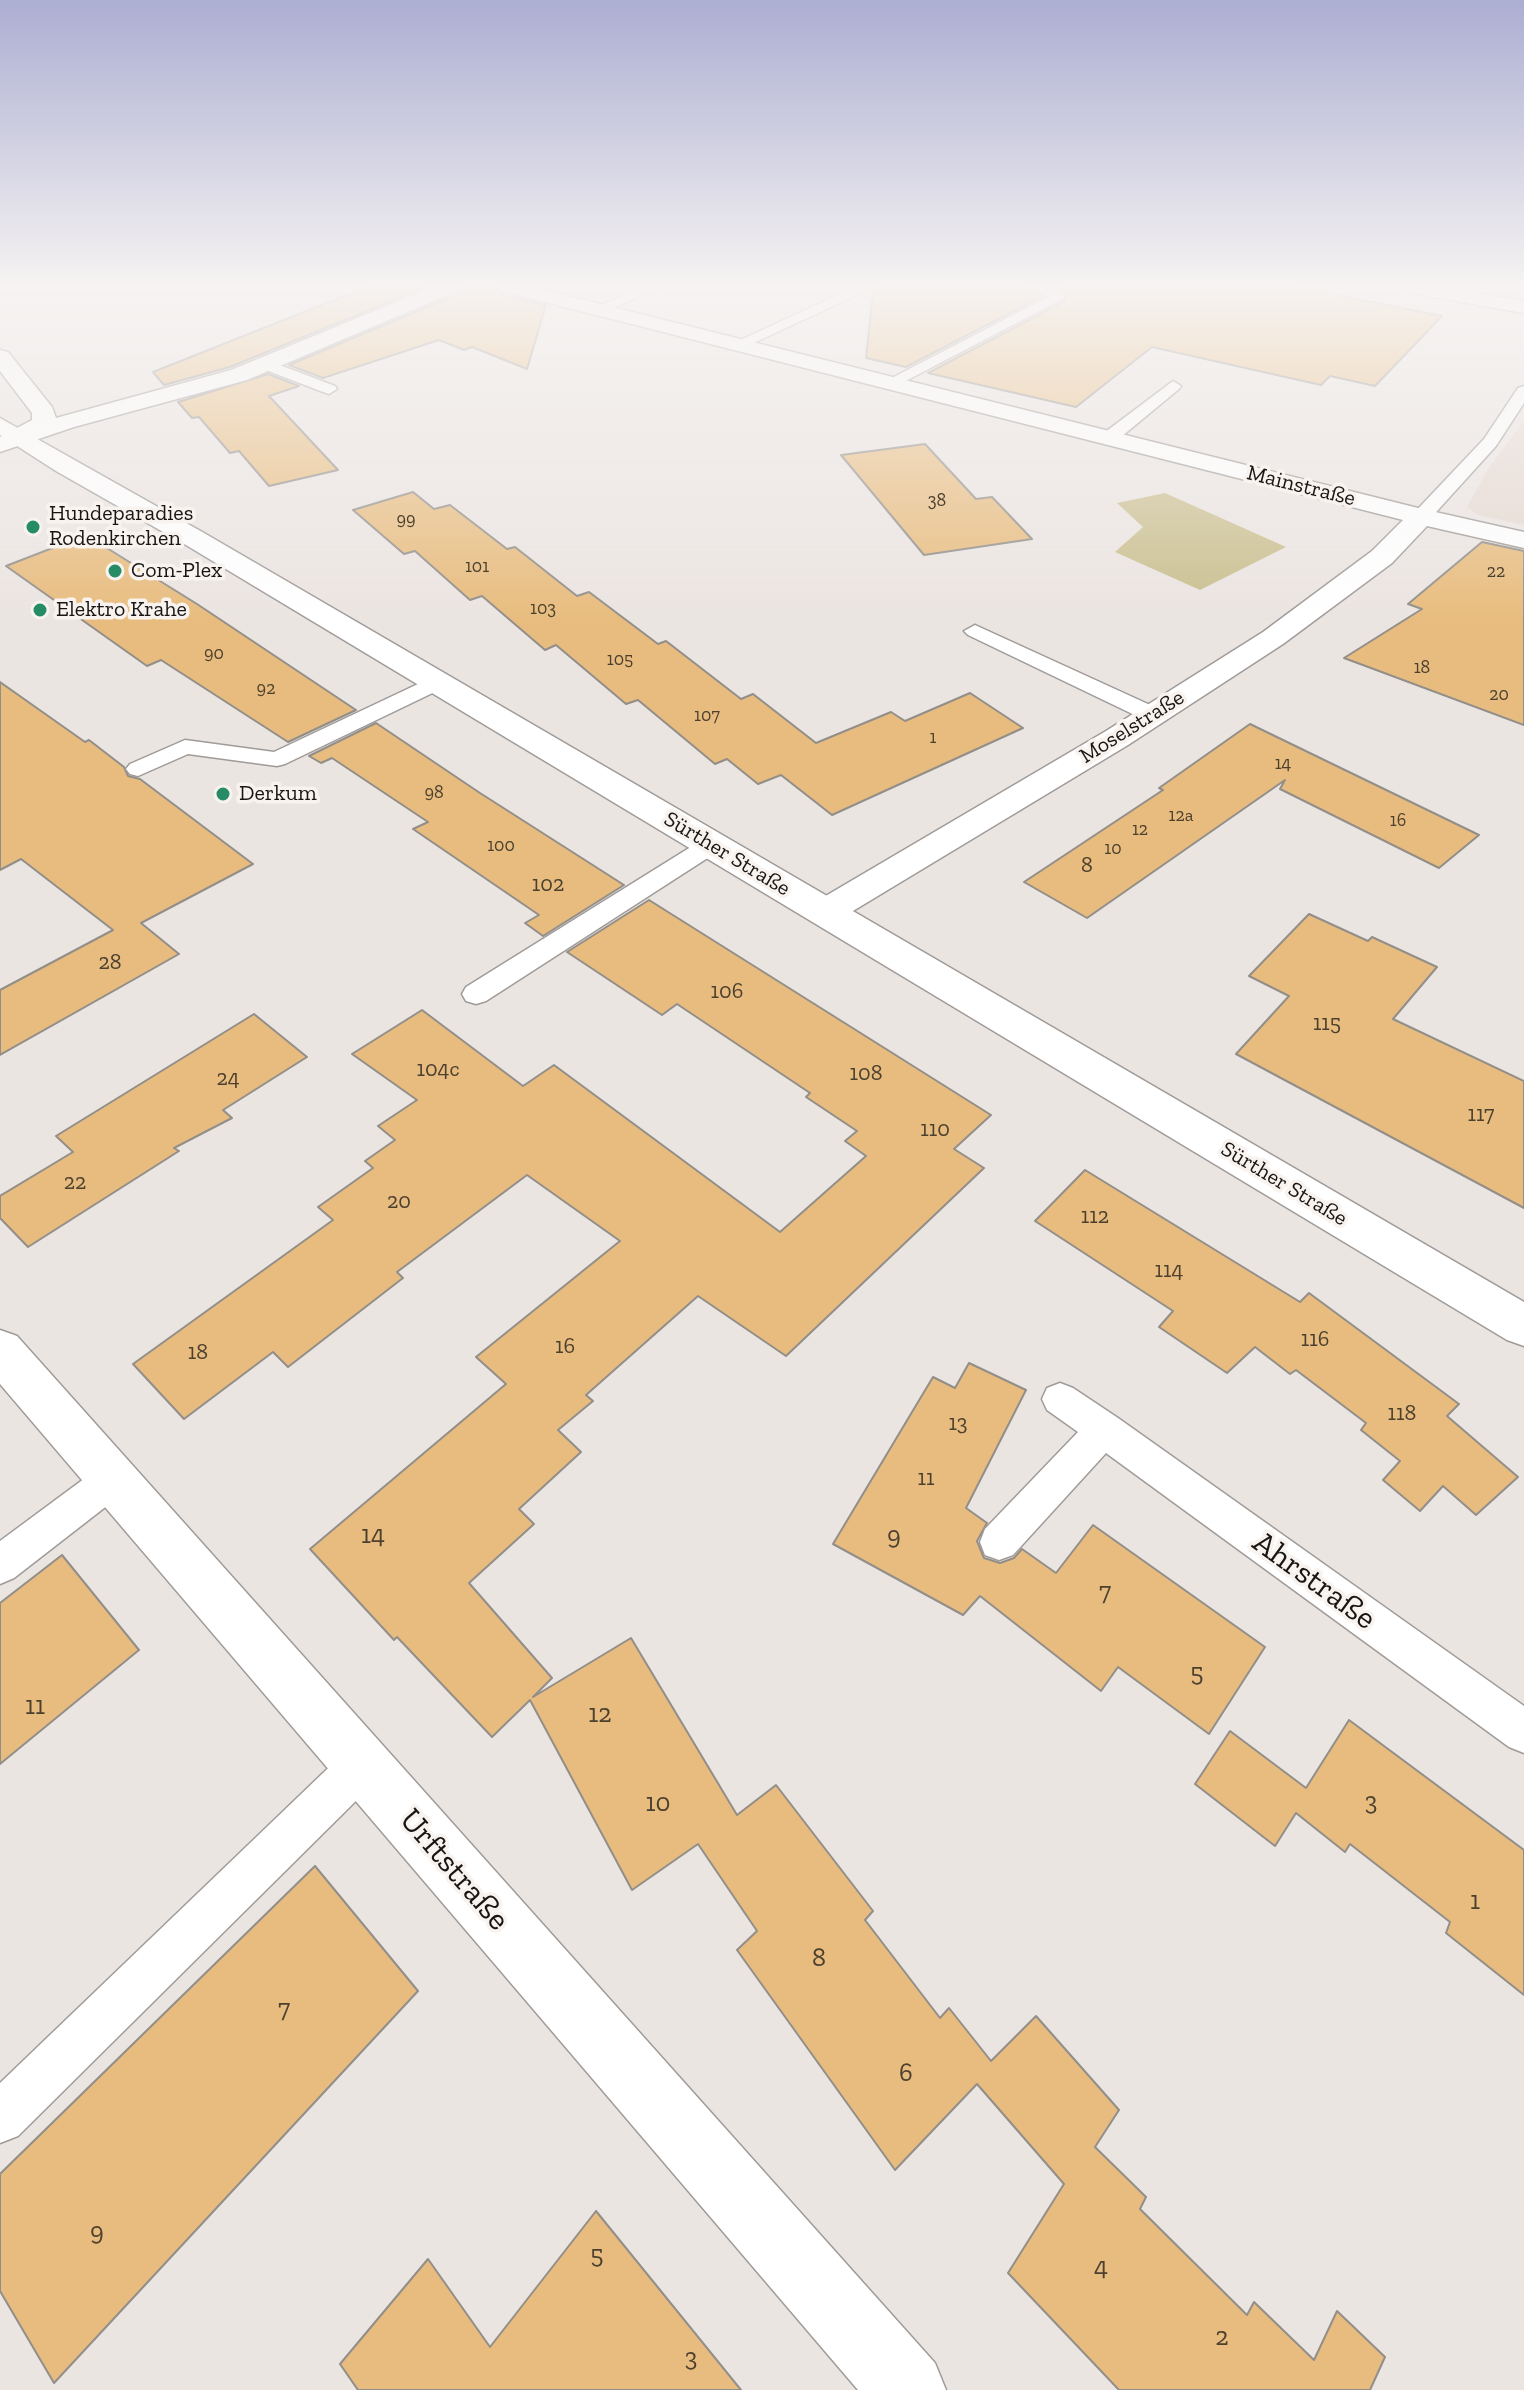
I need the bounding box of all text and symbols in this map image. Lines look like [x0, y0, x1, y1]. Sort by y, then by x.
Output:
street label: Mainstraße [1244, 460, 1358, 512]
house number: 38 [928, 490, 946, 512]
place label: Hundeparadies Rodenkirchen [49, 501, 193, 552]
house number: 99 [396, 509, 416, 531]
marker: Hundeparadies Rodenkirchen [24, 518, 42, 536]
house number: 101 [465, 556, 489, 578]
place label: Com-Plex [131, 558, 222, 584]
house number: 22 [1487, 561, 1505, 583]
marker: Com-Plex [106, 562, 124, 580]
place label: Elektro Krahe [56, 597, 187, 623]
house number: 103 [530, 598, 556, 620]
marker: Elektro Krahe [31, 601, 49, 619]
house number: 90 [204, 643, 224, 665]
house number: 105 [607, 649, 633, 671]
house number: 18 [1414, 657, 1430, 679]
house number: 92 [257, 678, 275, 700]
street label: Moselstraße [1075, 684, 1189, 770]
house number: 20 [1489, 684, 1509, 706]
house number: 107 [694, 705, 720, 727]
house number: 1 [930, 727, 936, 749]
house number: 14 [1275, 753, 1291, 775]
place label: Derkum [239, 781, 317, 807]
house number: 98 [424, 782, 444, 804]
marker: Derkum [214, 785, 232, 803]
house number: 12a [1169, 805, 1193, 827]
street label: Sürther Straße [659, 806, 795, 902]
house number: 16 [1390, 810, 1406, 832]
house number: 12 [1132, 819, 1148, 841]
house number: 100 [487, 835, 515, 857]
house number: 10 [1104, 838, 1122, 860]
house number: 8 [1081, 853, 1093, 879]
house number: 102 [532, 872, 564, 898]
house number: 28 [98, 950, 122, 976]
house number: 106 [711, 979, 743, 1005]
house number: 115 [1313, 1011, 1341, 1037]
house number: 104c [416, 1057, 460, 1083]
house number: 108 [850, 1061, 882, 1087]
house number: 24 [216, 1066, 240, 1092]
house number: 117 [1468, 1102, 1494, 1128]
house number: 110 [920, 1117, 950, 1143]
street label: Sürther Straße [1216, 1136, 1352, 1232]
house number: 22 [64, 1170, 86, 1196]
house number: 20 [387, 1189, 411, 1215]
house number: 112 [1081, 1204, 1109, 1230]
house number: 114 [1155, 1258, 1183, 1284]
house number: 116 [1301, 1327, 1329, 1353]
house number: 16 [555, 1334, 575, 1360]
house number: 18 [188, 1340, 208, 1366]
house number: 118 [1388, 1401, 1416, 1427]
house number: 13 [948, 1411, 968, 1437]
house number: 11 [918, 1466, 934, 1492]
house number: 14 [361, 1520, 385, 1552]
house number: 9 [887, 1521, 901, 1553]
street label: Ahrstraße [1245, 1524, 1383, 1638]
house number: 7 [1099, 1577, 1111, 1609]
house number: 5 [1190, 1658, 1204, 1690]
house number: 11 [25, 1691, 45, 1723]
house number: 12 [588, 1699, 612, 1731]
house number: 3 [1365, 1787, 1377, 1819]
house number: 10 [646, 1788, 670, 1820]
street label: Urftstraße [391, 1801, 517, 1939]
house number: 1 [1470, 1886, 1480, 1918]
house number: 8 [812, 1943, 826, 1975]
house number: 7 [278, 1994, 290, 2026]
house number: 6 [899, 2058, 913, 2090]
house number: 9 [90, 2217, 104, 2249]
house number: 5 [590, 2240, 604, 2272]
house number: 4 [1094, 2252, 1108, 2284]
house number: 2 [1215, 2322, 1229, 2354]
house number: 3 [685, 2343, 697, 2375]

